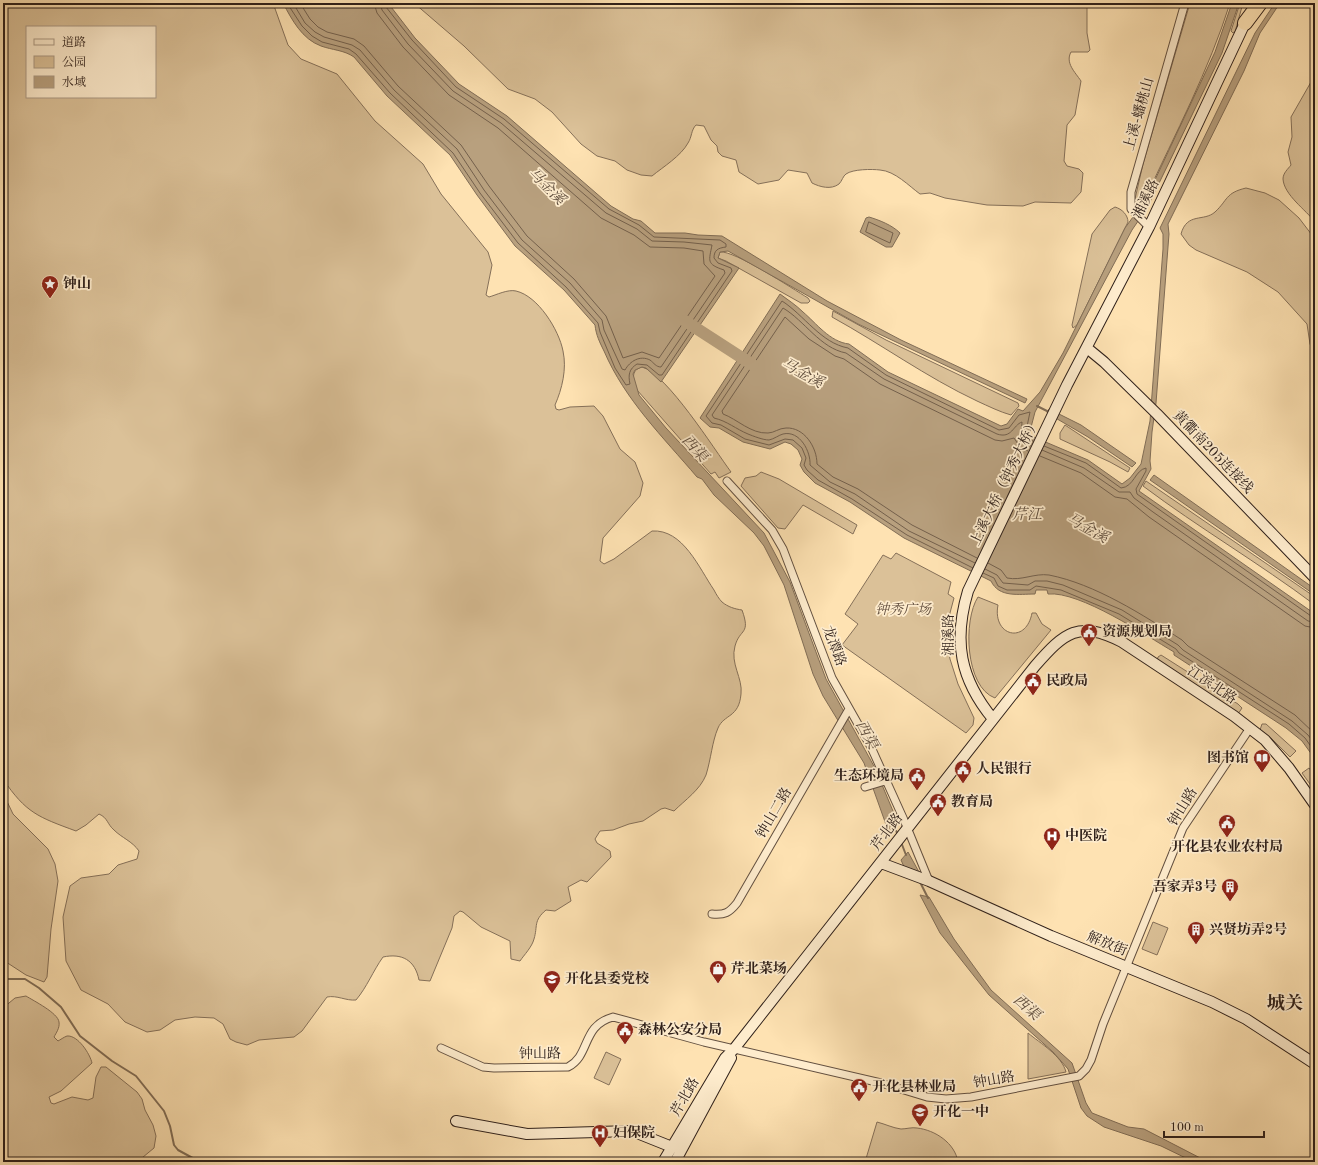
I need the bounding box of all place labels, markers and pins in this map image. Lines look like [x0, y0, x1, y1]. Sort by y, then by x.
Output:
place icon: 钟山 [40, 274, 60, 299]
place label: 钟山 [63, 276, 91, 291]
public building icon: 资源规划局 [1079, 622, 1099, 647]
place label: 资源规划局 [1102, 623, 1172, 639]
public building icon: 民政局 [1023, 671, 1043, 696]
place label: 民政局 [1046, 673, 1088, 688]
library icon: 图书馆 [1252, 748, 1272, 773]
place label: 图书馆 [1207, 749, 1249, 765]
public building icon: 人民银行 [953, 759, 973, 784]
place label: 人民银行 [976, 761, 1032, 776]
public building icon: 生态环境局 [907, 766, 927, 791]
place label: 生态环境局 [834, 767, 904, 783]
public building icon: 教育局 [928, 792, 948, 817]
place label: 教育局 [951, 793, 993, 809]
public building icon: 开化县农业农村局 [1217, 813, 1237, 838]
hospital icon: 中医院 [1042, 826, 1062, 851]
place label: 中医院 [1065, 828, 1107, 843]
place label: 开化县农业农村局 [1171, 839, 1283, 854]
building icon: 吾家弄3号 [1220, 877, 1240, 902]
place label: 吾家弄3号 [1153, 878, 1217, 894]
building icon: 兴贤坊弄2号 [1186, 920, 1206, 945]
place label: 兴贤坊弄2号 [1209, 922, 1287, 937]
shop icon: 芹北菜场 [708, 959, 728, 984]
place label: 芹北菜场 [731, 961, 787, 976]
school or university icon: 开化县委党校 [542, 969, 562, 994]
place label: 开化县委党校 [565, 971, 649, 986]
public building icon: 森林公安分局 [615, 1020, 635, 1045]
place label: 森林公安分局 [638, 1021, 722, 1037]
public building icon: 开化县林业局 [849, 1077, 869, 1102]
place label: 开化县林业局 [872, 1079, 956, 1094]
school or university icon: 开化一中 [910, 1102, 930, 1127]
place label: 开化一中 [933, 1104, 989, 1119]
hospital icon: 妇保院 [590, 1123, 610, 1148]
place label: 妇保院 [613, 1125, 655, 1140]

